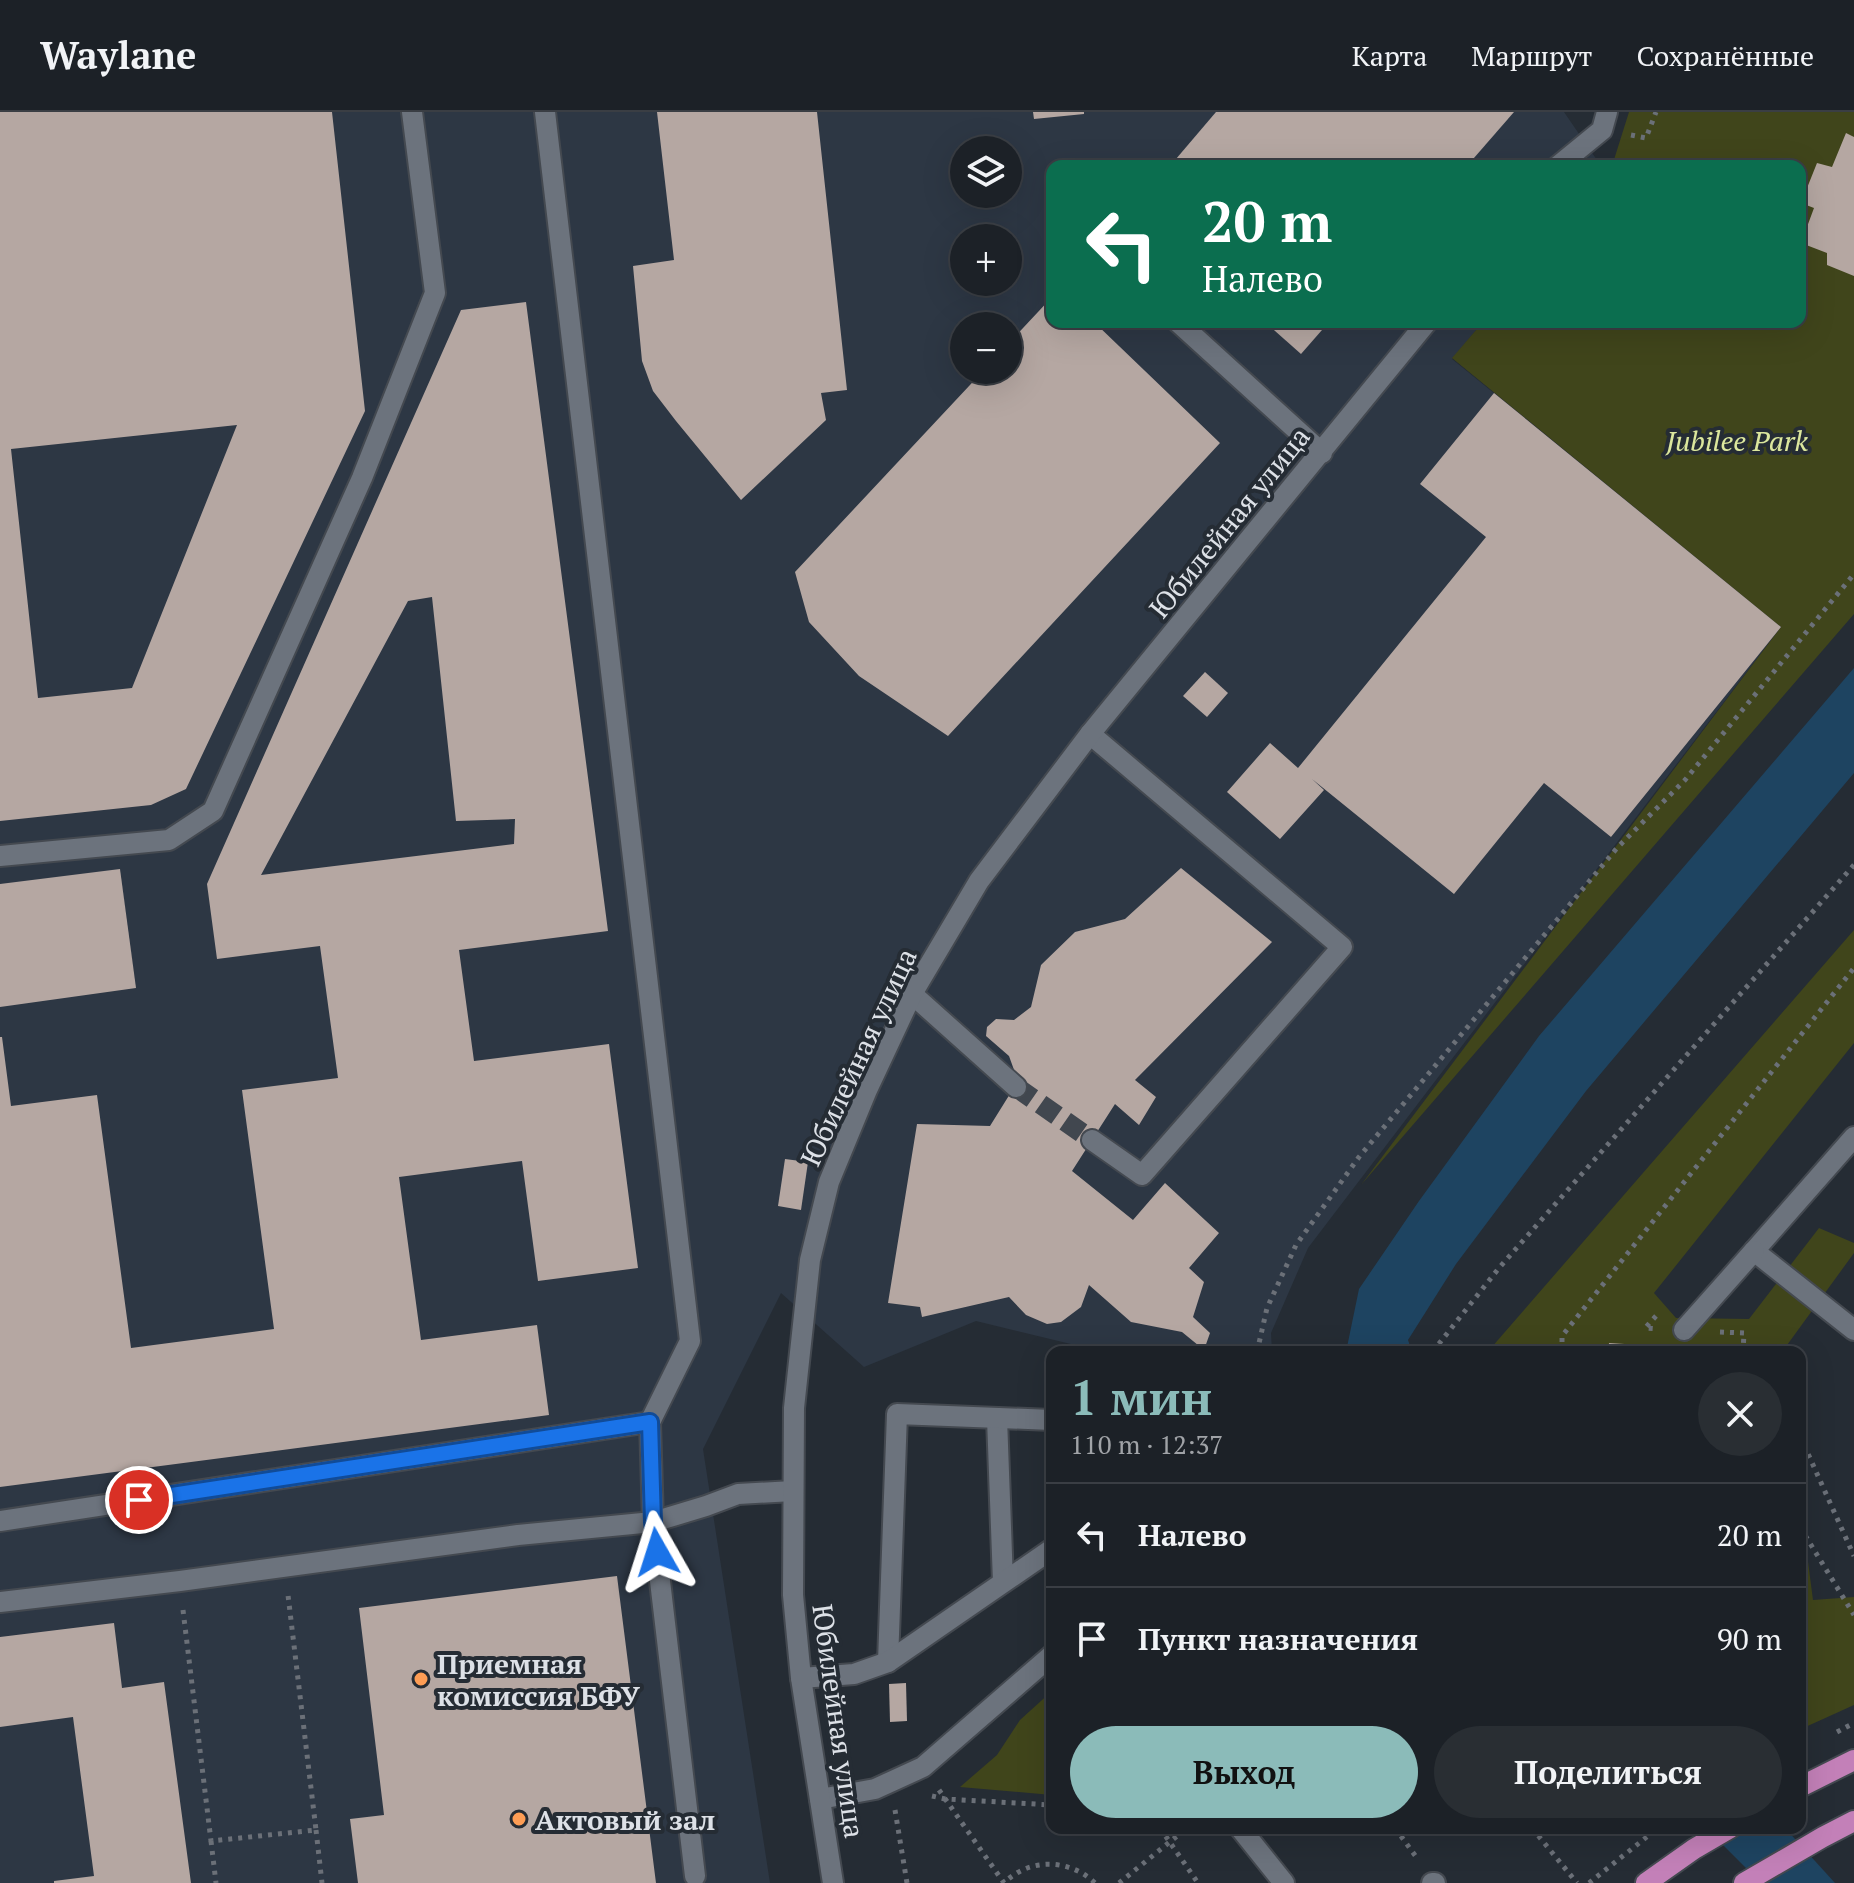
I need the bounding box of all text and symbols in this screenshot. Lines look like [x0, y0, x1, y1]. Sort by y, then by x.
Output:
text: Waylane [40, 30, 197, 80]
text: Карта [1352, 37, 1427, 74]
text: Маршрут [1471, 37, 1593, 74]
text: Сохранённые [1637, 37, 1814, 74]
map controls [950, 136, 1022, 384]
button: layers [950, 136, 1022, 208]
text: 20 m [1202, 184, 1332, 258]
icon: left [1070, 192, 1174, 296]
button: + [950, 224, 1022, 296]
text: Налево [1202, 255, 1323, 302]
button: − [950, 312, 1022, 384]
street label: Юбилейная улица [1140, 419, 1318, 625]
park label: Jubilee Park [1665, 422, 1809, 459]
street label: Юбилейная улица [791, 942, 925, 1172]
text: 1 мин [1070, 1365, 1212, 1429]
button: close [1698, 1372, 1782, 1456]
text: 110 m · 12:37 [1070, 1427, 1223, 1461]
pin [105, 1466, 173, 1534]
icon: arrive [117, 1478, 161, 1522]
position arrow [615, 1510, 699, 1594]
icon: left [1070, 1513, 1114, 1557]
text: Налево [1138, 1515, 1247, 1555]
text: 20 m [1717, 1515, 1782, 1555]
street label: Юбилейная улица [804, 1602, 874, 1840]
icon: arrive [1070, 1617, 1114, 1661]
text: Пункт назначения [1138, 1619, 1418, 1659]
text: 90 m [1717, 1619, 1782, 1659]
place label: Приемная комиссия БФУ [437, 1645, 641, 1714]
marker: Приемная комиссия БФУ [412, 1670, 430, 1688]
button: Выход [1070, 1726, 1418, 1818]
button: Поделиться [1434, 1726, 1782, 1818]
place label: Актовый зал [535, 1801, 715, 1838]
marker: Актовый зал [510, 1810, 528, 1828]

